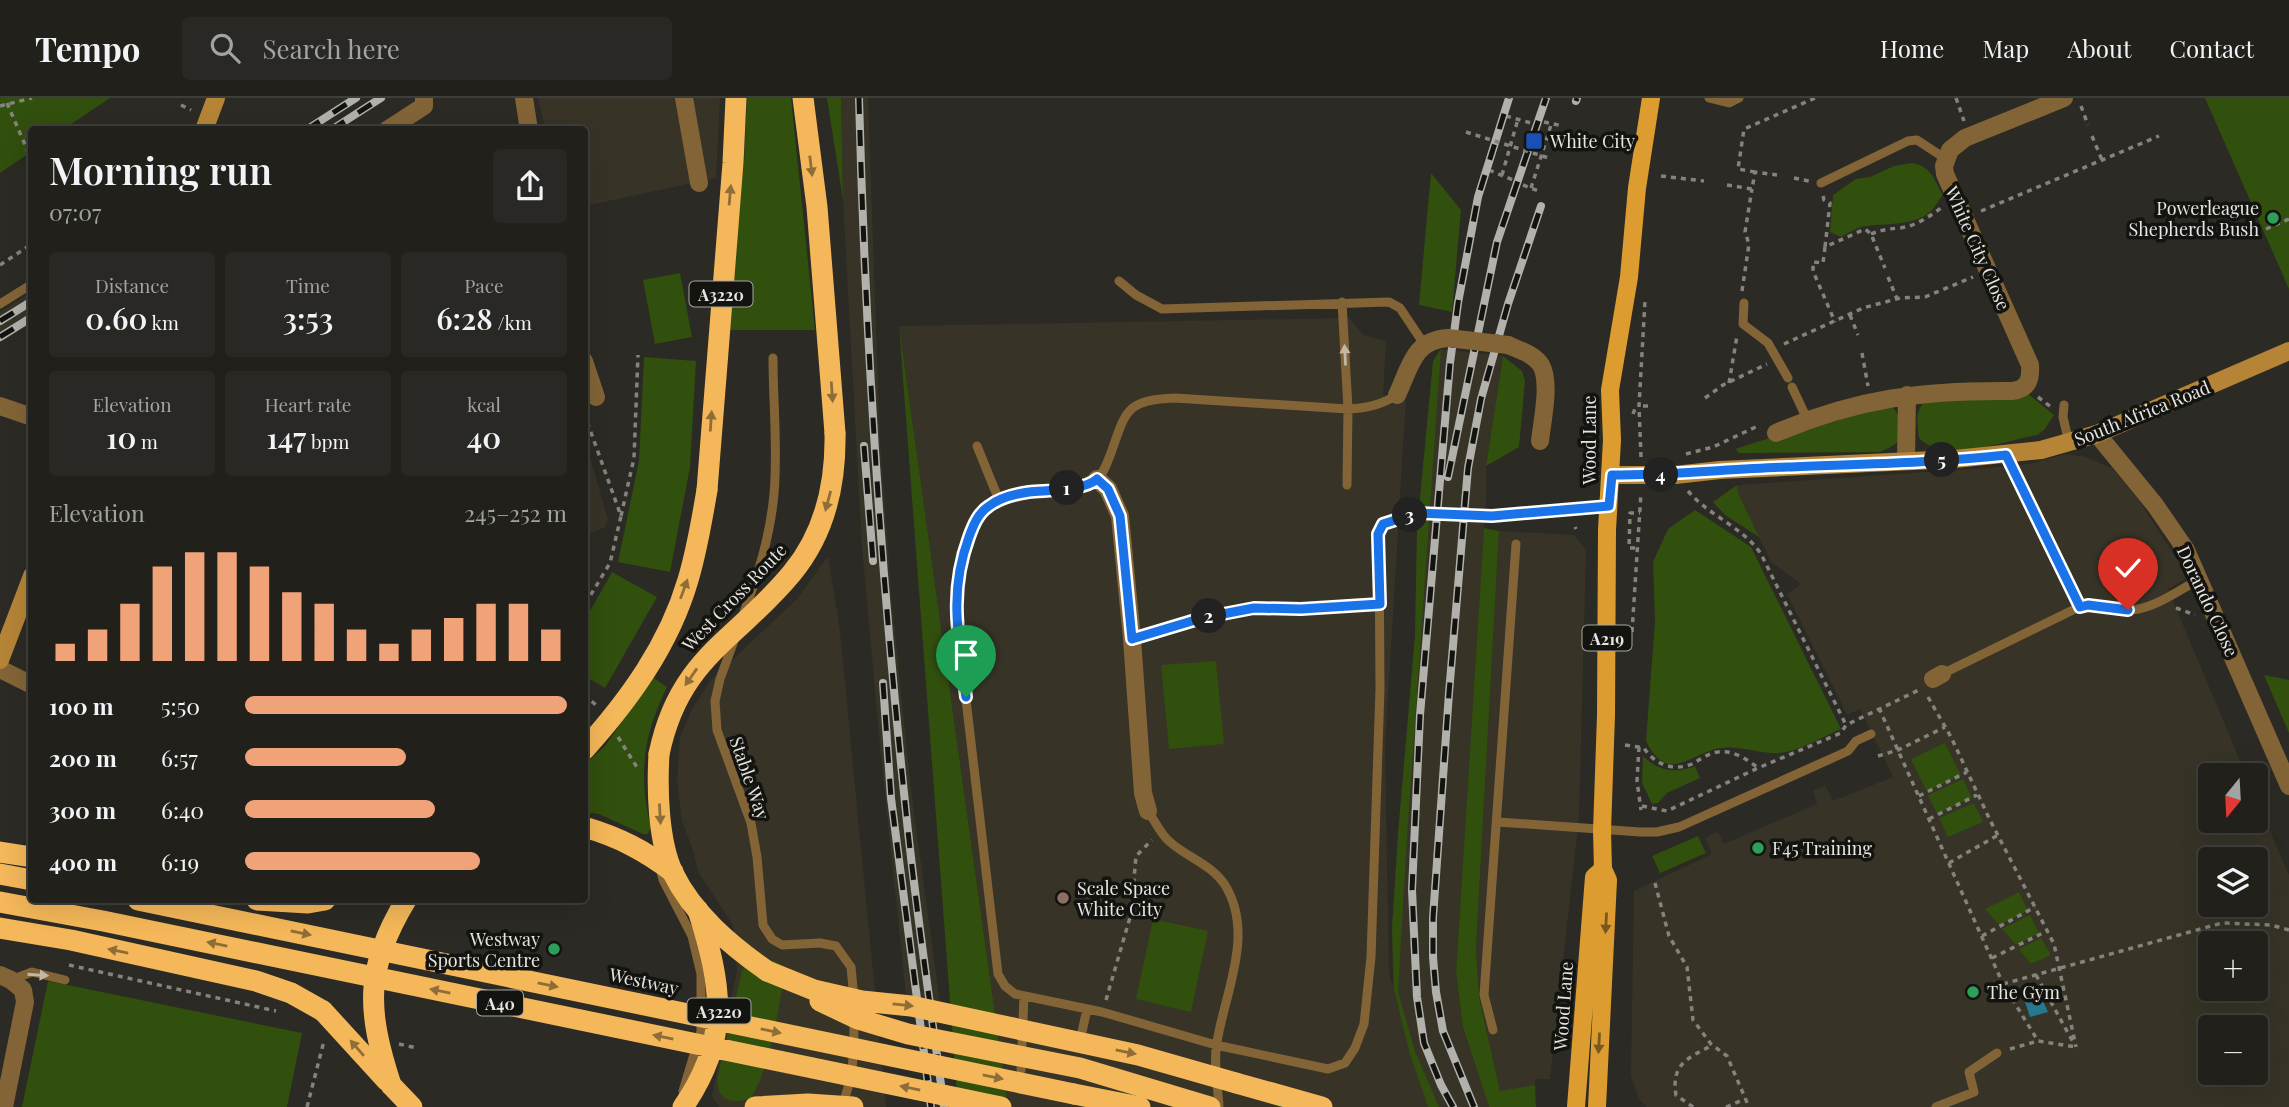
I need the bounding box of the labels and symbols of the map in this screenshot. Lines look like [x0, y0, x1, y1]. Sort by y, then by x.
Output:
place label: White City [1549, 129, 1635, 153]
marker: White City [1524, 131, 1544, 151]
one-way arrow [806, 155, 817, 177]
street label: White City Close [1939, 181, 2016, 314]
one-way arrow [725, 184, 736, 206]
place label: Powerleague Shepherds Bush [2129, 196, 2259, 241]
marker: Powerleague Shepherds Bush [2265, 210, 2281, 226]
road number: A3220 [690, 282, 752, 306]
one-way arrow [1339, 344, 1350, 366]
street label: South Africa Road [2071, 375, 2214, 451]
one-way arrow [827, 381, 838, 403]
street label: Wood Lane [1577, 395, 1601, 486]
one-way arrow [706, 410, 717, 432]
pin: 5 [1924, 442, 1960, 478]
pin: 4 [1644, 458, 1678, 492]
pin: 1 [1050, 470, 1084, 506]
one-way arrow [822, 490, 833, 512]
pin: 3 [1392, 498, 1428, 532]
street label: West Cross Route [676, 538, 791, 657]
pin [2098, 538, 2158, 610]
street label: Dorando Close [2172, 542, 2244, 660]
one-way arrow [679, 579, 690, 600]
pin: 2 [1192, 598, 1226, 634]
pin [936, 625, 996, 697]
road number: A219 [1582, 625, 1632, 650]
one-way arrow [684, 668, 698, 686]
street label: Stable Way [725, 733, 775, 823]
north arrow [2198, 763, 2268, 833]
one-way arrow [655, 803, 666, 825]
place label: F45 Training [1772, 836, 1872, 860]
marker: F45 Training [1750, 840, 1766, 856]
place label: Scale Space White City [1076, 876, 1170, 921]
marker: Scale Space White City [1055, 890, 1071, 906]
one-way arrow [1600, 913, 1611, 935]
place label: Westway Sports Centre [428, 927, 540, 972]
one-way arrow [290, 928, 312, 939]
one-way arrow [206, 939, 228, 950]
marker: Westway Sports Centre [546, 941, 562, 957]
one-way arrow [107, 945, 129, 956]
street label: Wood Lane [1548, 961, 1578, 1052]
street label: Westway [606, 962, 681, 1000]
one-way arrow [27, 970, 49, 981]
one-way arrow [537, 979, 559, 990]
place label: The Gym [1987, 980, 2060, 1004]
marker: The Gym [1965, 984, 1981, 1000]
one-way arrow [429, 985, 451, 996]
road number: A40 [477, 990, 523, 1015]
road number: A3220 [688, 998, 750, 1023]
one-way arrow [892, 1000, 914, 1011]
one-way arrow [760, 1025, 782, 1036]
one-way arrow [652, 1031, 674, 1042]
one-way arrow [1594, 1032, 1605, 1054]
one-way arrow [350, 1040, 365, 1057]
one-way arrow [1115, 1047, 1137, 1058]
one-way arrow [982, 1072, 1004, 1083]
one-way arrow [899, 1083, 921, 1094]

